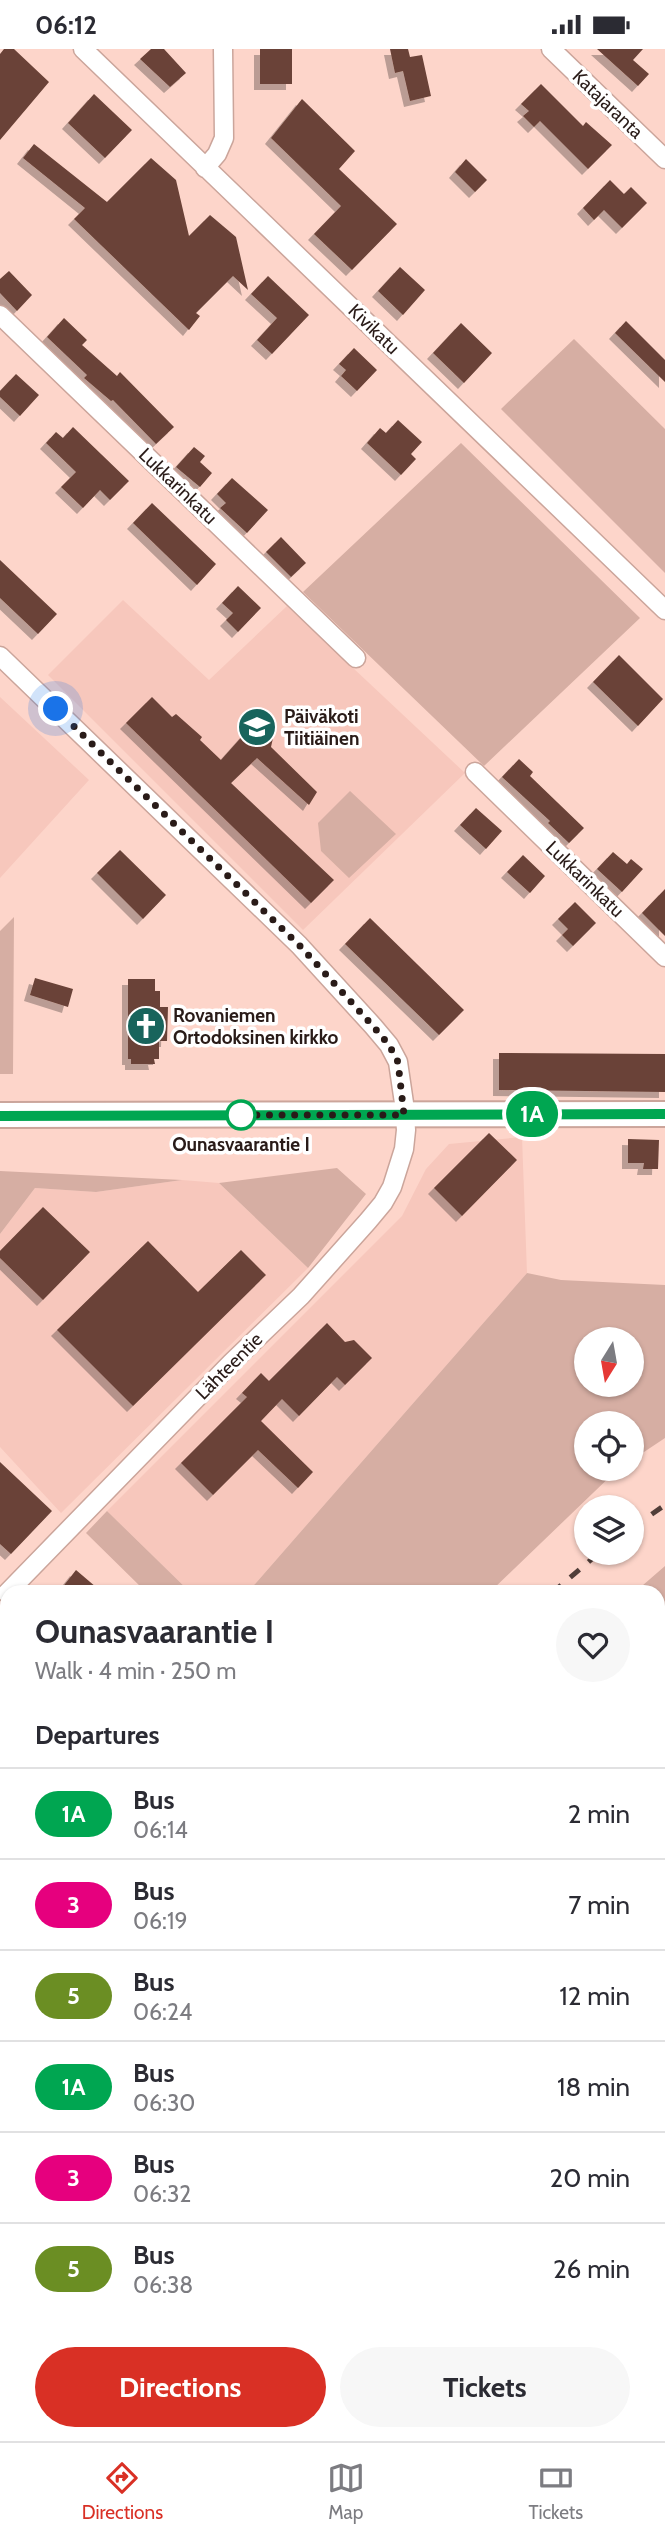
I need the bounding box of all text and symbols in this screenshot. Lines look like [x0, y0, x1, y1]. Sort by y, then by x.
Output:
text: 06:12 [35, 9, 97, 41]
street label: Katajaranta [568, 65, 648, 143]
street label: Kivikatu [344, 299, 404, 359]
street label: Lukkarinkatu [134, 443, 222, 529]
your location [38, 691, 73, 726]
place label: Päiväkoti Tiitiäinen [284, 705, 359, 750]
school or university icon: Päiväkoti Tiitiäinen [236, 706, 278, 748]
street label: Lukkarinkatu [541, 836, 629, 922]
place label: Rovaniemen Ortodoksinen kirkko [173, 1004, 339, 1049]
church icon: Rovaniemen Ortodoksinen kirkko [125, 1005, 167, 1047]
line badge: 1A [500, 1091, 564, 1137]
text: 1A [520, 1099, 544, 1128]
marker: Ounasvaarantie I [226, 1100, 256, 1130]
place label: Ounasvaarantie I [172, 1133, 310, 1156]
north arrow [574, 1327, 644, 1397]
map controls [574, 1327, 644, 1565]
street label: Lähteentie [191, 1328, 267, 1404]
button: locate [574, 1411, 644, 1481]
button: layers [574, 1495, 644, 1565]
button: heart [556, 1608, 630, 1682]
text: Ounasvaarantie I [35, 1611, 274, 1651]
text: Walk · 4 min · 250 m [35, 1657, 237, 1685]
text: Departures [35, 1719, 159, 1751]
text: Bus [133, 1784, 174, 1816]
text: 2 min [568, 1798, 630, 1830]
text: 1A [62, 1799, 85, 1828]
text: 06:14 [133, 1816, 188, 1844]
text: Bus [133, 1875, 174, 1907]
text: 7 min [568, 1889, 630, 1921]
text: 3 [67, 1890, 80, 1919]
text: 06:19 [133, 1907, 187, 1935]
text: Bus [133, 1966, 174, 1998]
text: 12 min [559, 1980, 630, 2012]
text: 5 [67, 1981, 80, 2010]
text: 06:24 [133, 1998, 192, 2026]
text: Bus [133, 2057, 174, 2089]
text: 18 min [557, 2071, 630, 2103]
text: 1A [62, 2072, 85, 2101]
text: 06:30 [133, 2089, 195, 2117]
text: Bus [133, 2148, 174, 2180]
text: 20 min [550, 2162, 630, 2194]
text: 3 [67, 2163, 80, 2192]
text: 06:32 [133, 2180, 191, 2208]
text: Bus [133, 2239, 174, 2271]
text: 26 min [553, 2253, 630, 2285]
text: 5 [67, 2254, 80, 2283]
text: 06:38 [133, 2271, 193, 2299]
button: Directions [35, 2347, 326, 2427]
button: Tickets [340, 2347, 630, 2427]
tab: Directions [82, 2459, 163, 2524]
tab: Map [327, 2459, 365, 2524]
tab: Tickets [528, 2459, 583, 2524]

